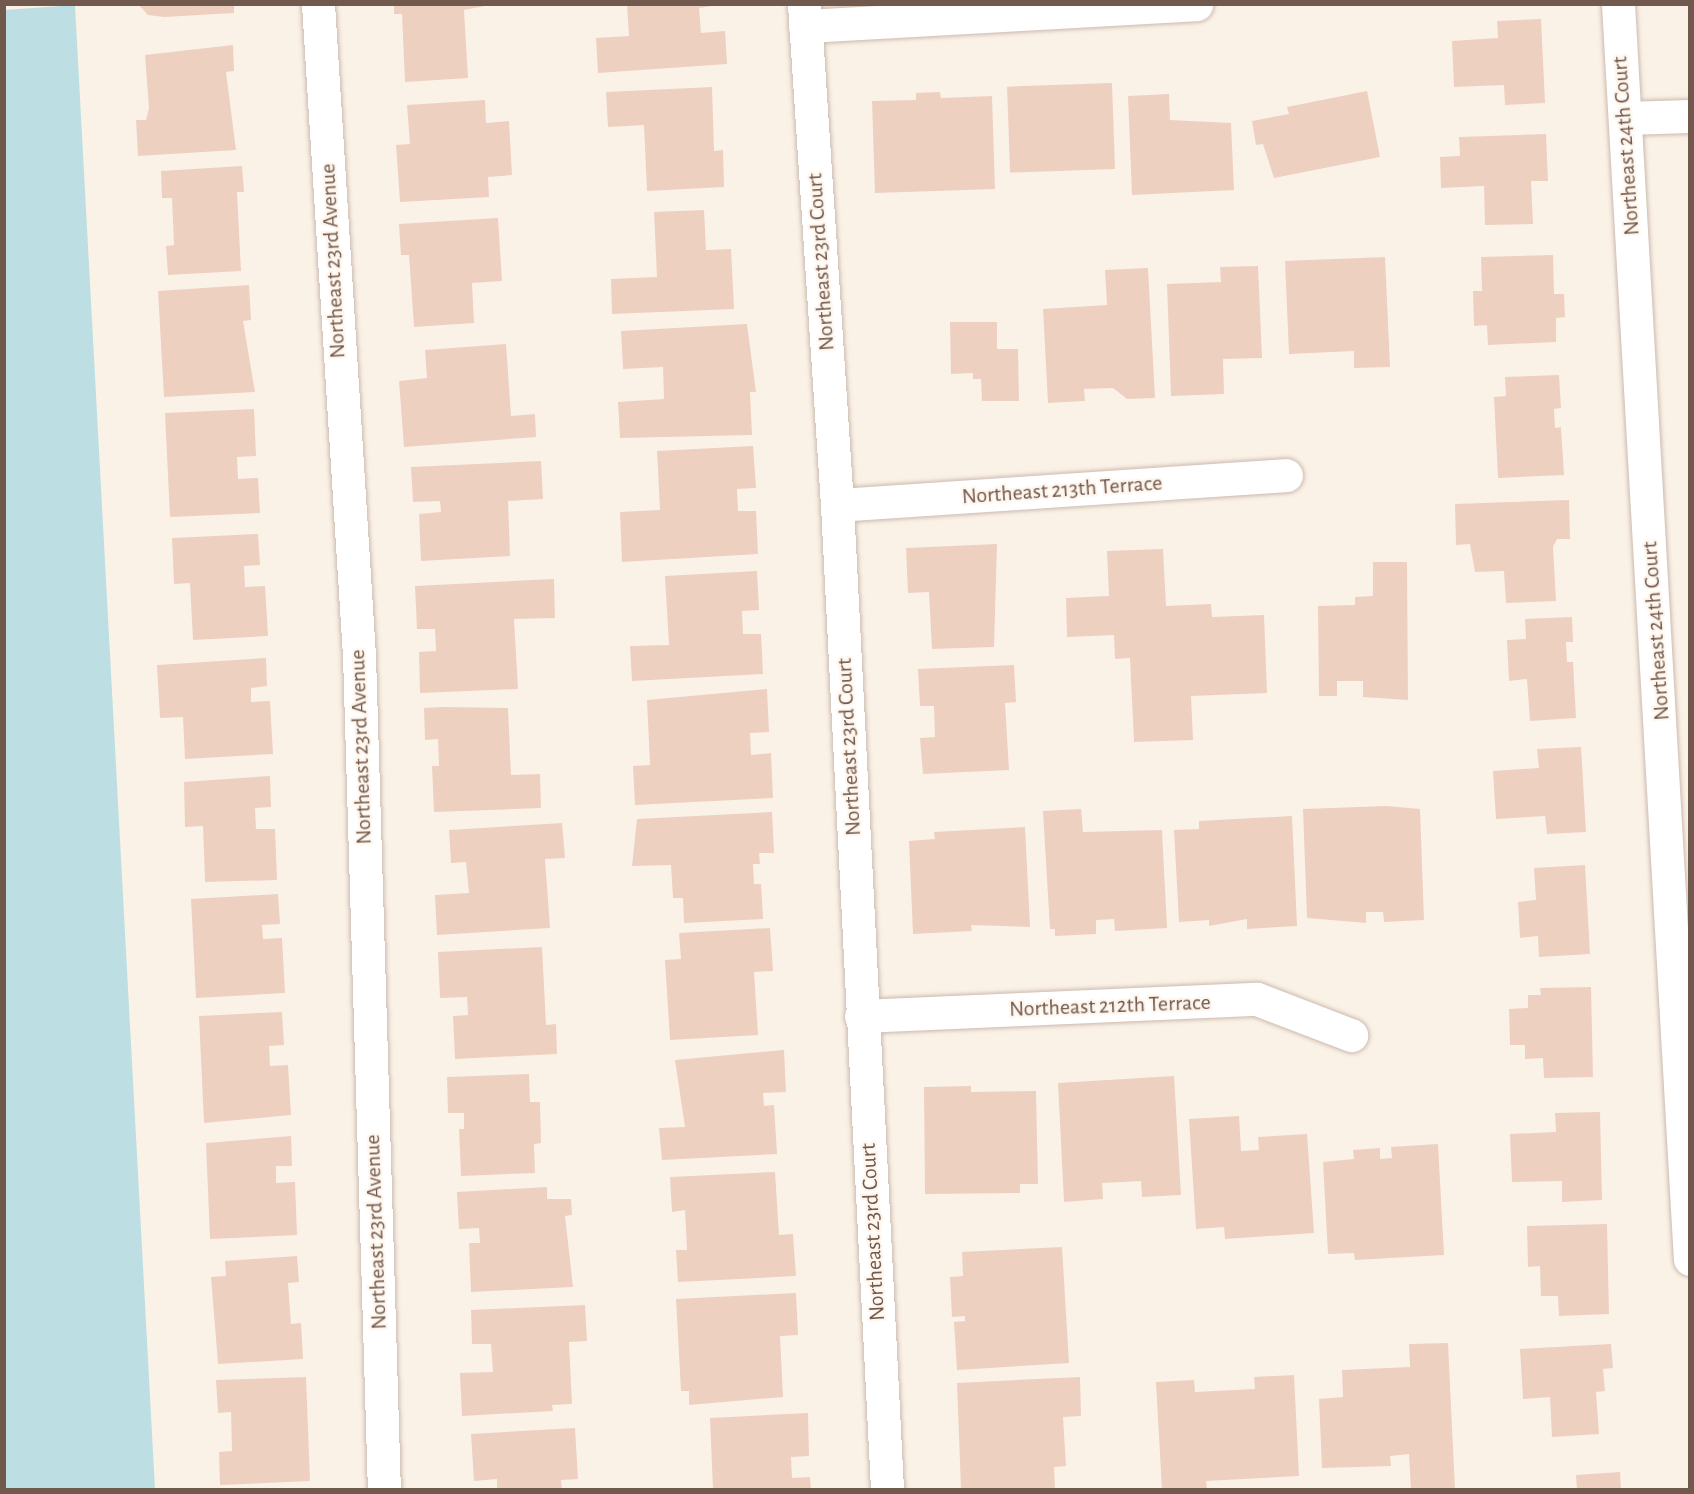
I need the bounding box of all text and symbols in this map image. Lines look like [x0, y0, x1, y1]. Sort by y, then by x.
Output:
street label: Northeast 24th Court [1607, 56, 1645, 236]
street label: Northeast 23rd Avenue [315, 163, 351, 359]
street label: Northeast 23rd Court [802, 172, 840, 352]
street label: Northeast 213th Terrace [961, 470, 1163, 510]
street label: Northeast 24th Court [1637, 541, 1675, 721]
street label: Northeast 23rd Avenue [344, 649, 378, 845]
street label: Northeast 23rd Court [831, 657, 867, 837]
street label: Northeast 212th Terrace [1009, 989, 1211, 1023]
street label: Northeast 23rd Avenue [359, 1134, 393, 1330]
street label: Northeast 23rd Court [855, 1142, 891, 1322]

